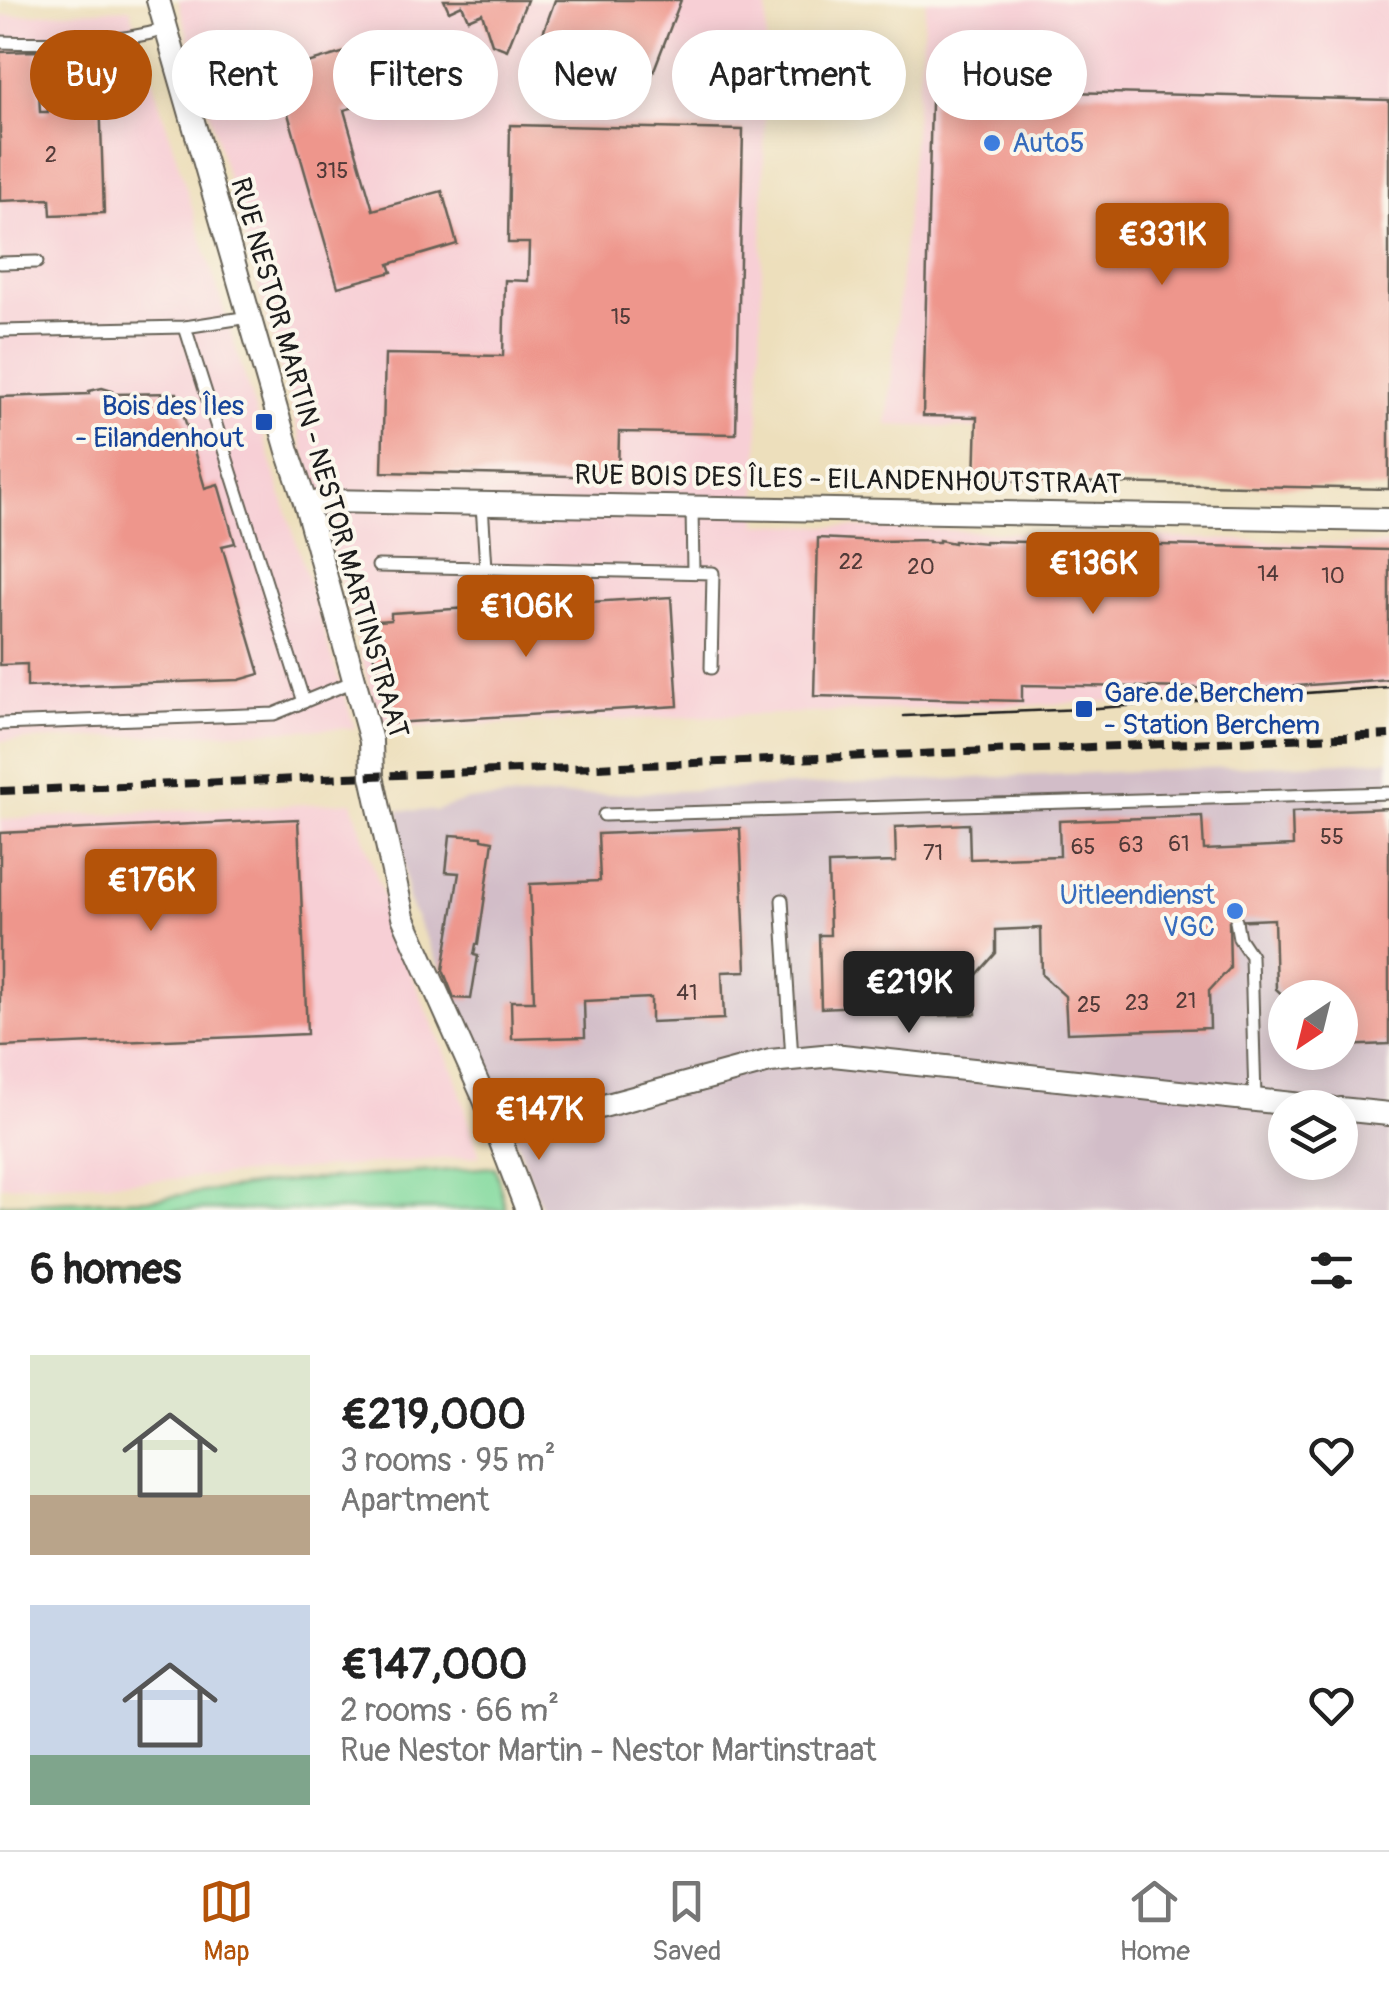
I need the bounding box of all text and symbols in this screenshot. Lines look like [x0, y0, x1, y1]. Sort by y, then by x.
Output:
chip: Buy [30, 30, 152, 120]
chip: Rent [172, 30, 313, 120]
chip: Filters [333, 30, 498, 120]
chip: New [518, 30, 652, 120]
chip: Apartment [672, 30, 906, 120]
chip: House [926, 30, 1087, 120]
place label: Auto5 [1012, 126, 1085, 161]
marker: Auto5 [981, 132, 1003, 154]
house number: 2 [45, 141, 57, 169]
house number: 315 [316, 157, 348, 185]
street label: RUE NESTOR MARTIN - NESTOR MARTINSTRAAT [222, 174, 416, 742]
pin: €331K [1092, 203, 1232, 288]
text: €331K [1118, 215, 1206, 255]
house number: 15 [611, 303, 631, 331]
place label: Bois des Îles - Eilandenhout [75, 389, 245, 456]
marker: Bois des Îles - Eilandenhout [253, 411, 275, 433]
street label: RUE BOIS DES ÎLES - EILANDENHOUTSTRAAT [574, 458, 1122, 502]
pin: €136K [1023, 532, 1163, 617]
text: €136K [1048, 544, 1138, 584]
house number: 22 [839, 548, 863, 576]
house number: 20 [907, 553, 935, 581]
house number: 14 [1257, 560, 1279, 588]
house number: 10 [1321, 562, 1345, 590]
pin: €106K [456, 575, 596, 660]
text: €106K [479, 587, 573, 627]
place label: Gare de Berchem - Station Berchem [1104, 676, 1320, 743]
marker: Gare de Berchem - Station Berchem [1073, 698, 1095, 720]
house number: 55 [1320, 823, 1344, 851]
house number: 61 [1168, 830, 1190, 858]
house number: 63 [1118, 831, 1144, 859]
house number: 65 [1071, 833, 1095, 861]
house number: 71 [923, 839, 943, 867]
pin: €176K [81, 849, 221, 934]
text: €176K [107, 861, 195, 901]
place label: Uitleendienst VGC [1060, 878, 1216, 945]
marker: Uitleendienst VGC [1224, 900, 1246, 922]
pin: €219K [839, 951, 979, 1036]
text: €219K [865, 963, 953, 1003]
house number: 41 [676, 979, 698, 1007]
north arrow [1268, 980, 1358, 1070]
map controls [1268, 980, 1358, 1180]
house number: 21 [1176, 987, 1196, 1015]
house number: 23 [1125, 989, 1149, 1017]
house number: 25 [1077, 991, 1101, 1019]
pin: €147K [469, 1078, 609, 1163]
text: €147K [495, 1090, 583, 1130]
button: layers [1268, 1090, 1358, 1180]
icon: filters [1304, 1243, 1359, 1298]
text: 6 homes [30, 1244, 181, 1296]
text: €219,000 [340, 1389, 526, 1441]
icon: home [110, 1395, 230, 1515]
icon: heart [1304, 1428, 1359, 1483]
text: 3 rooms · 95 m² [340, 1441, 556, 1481]
text: Apartment [340, 1481, 489, 1521]
text: €147,000 [340, 1639, 527, 1691]
icon: home [110, 1645, 230, 1765]
icon: heart [1304, 1678, 1359, 1733]
text: 2 rooms · 66 m² [340, 1691, 559, 1731]
text: Rue Nestor Martin - Nestor Martinstraat [340, 1731, 876, 1771]
tab: Map [199, 1874, 254, 1969]
tab: Saved [652, 1874, 721, 1969]
tab: Home [1119, 1874, 1190, 1969]

